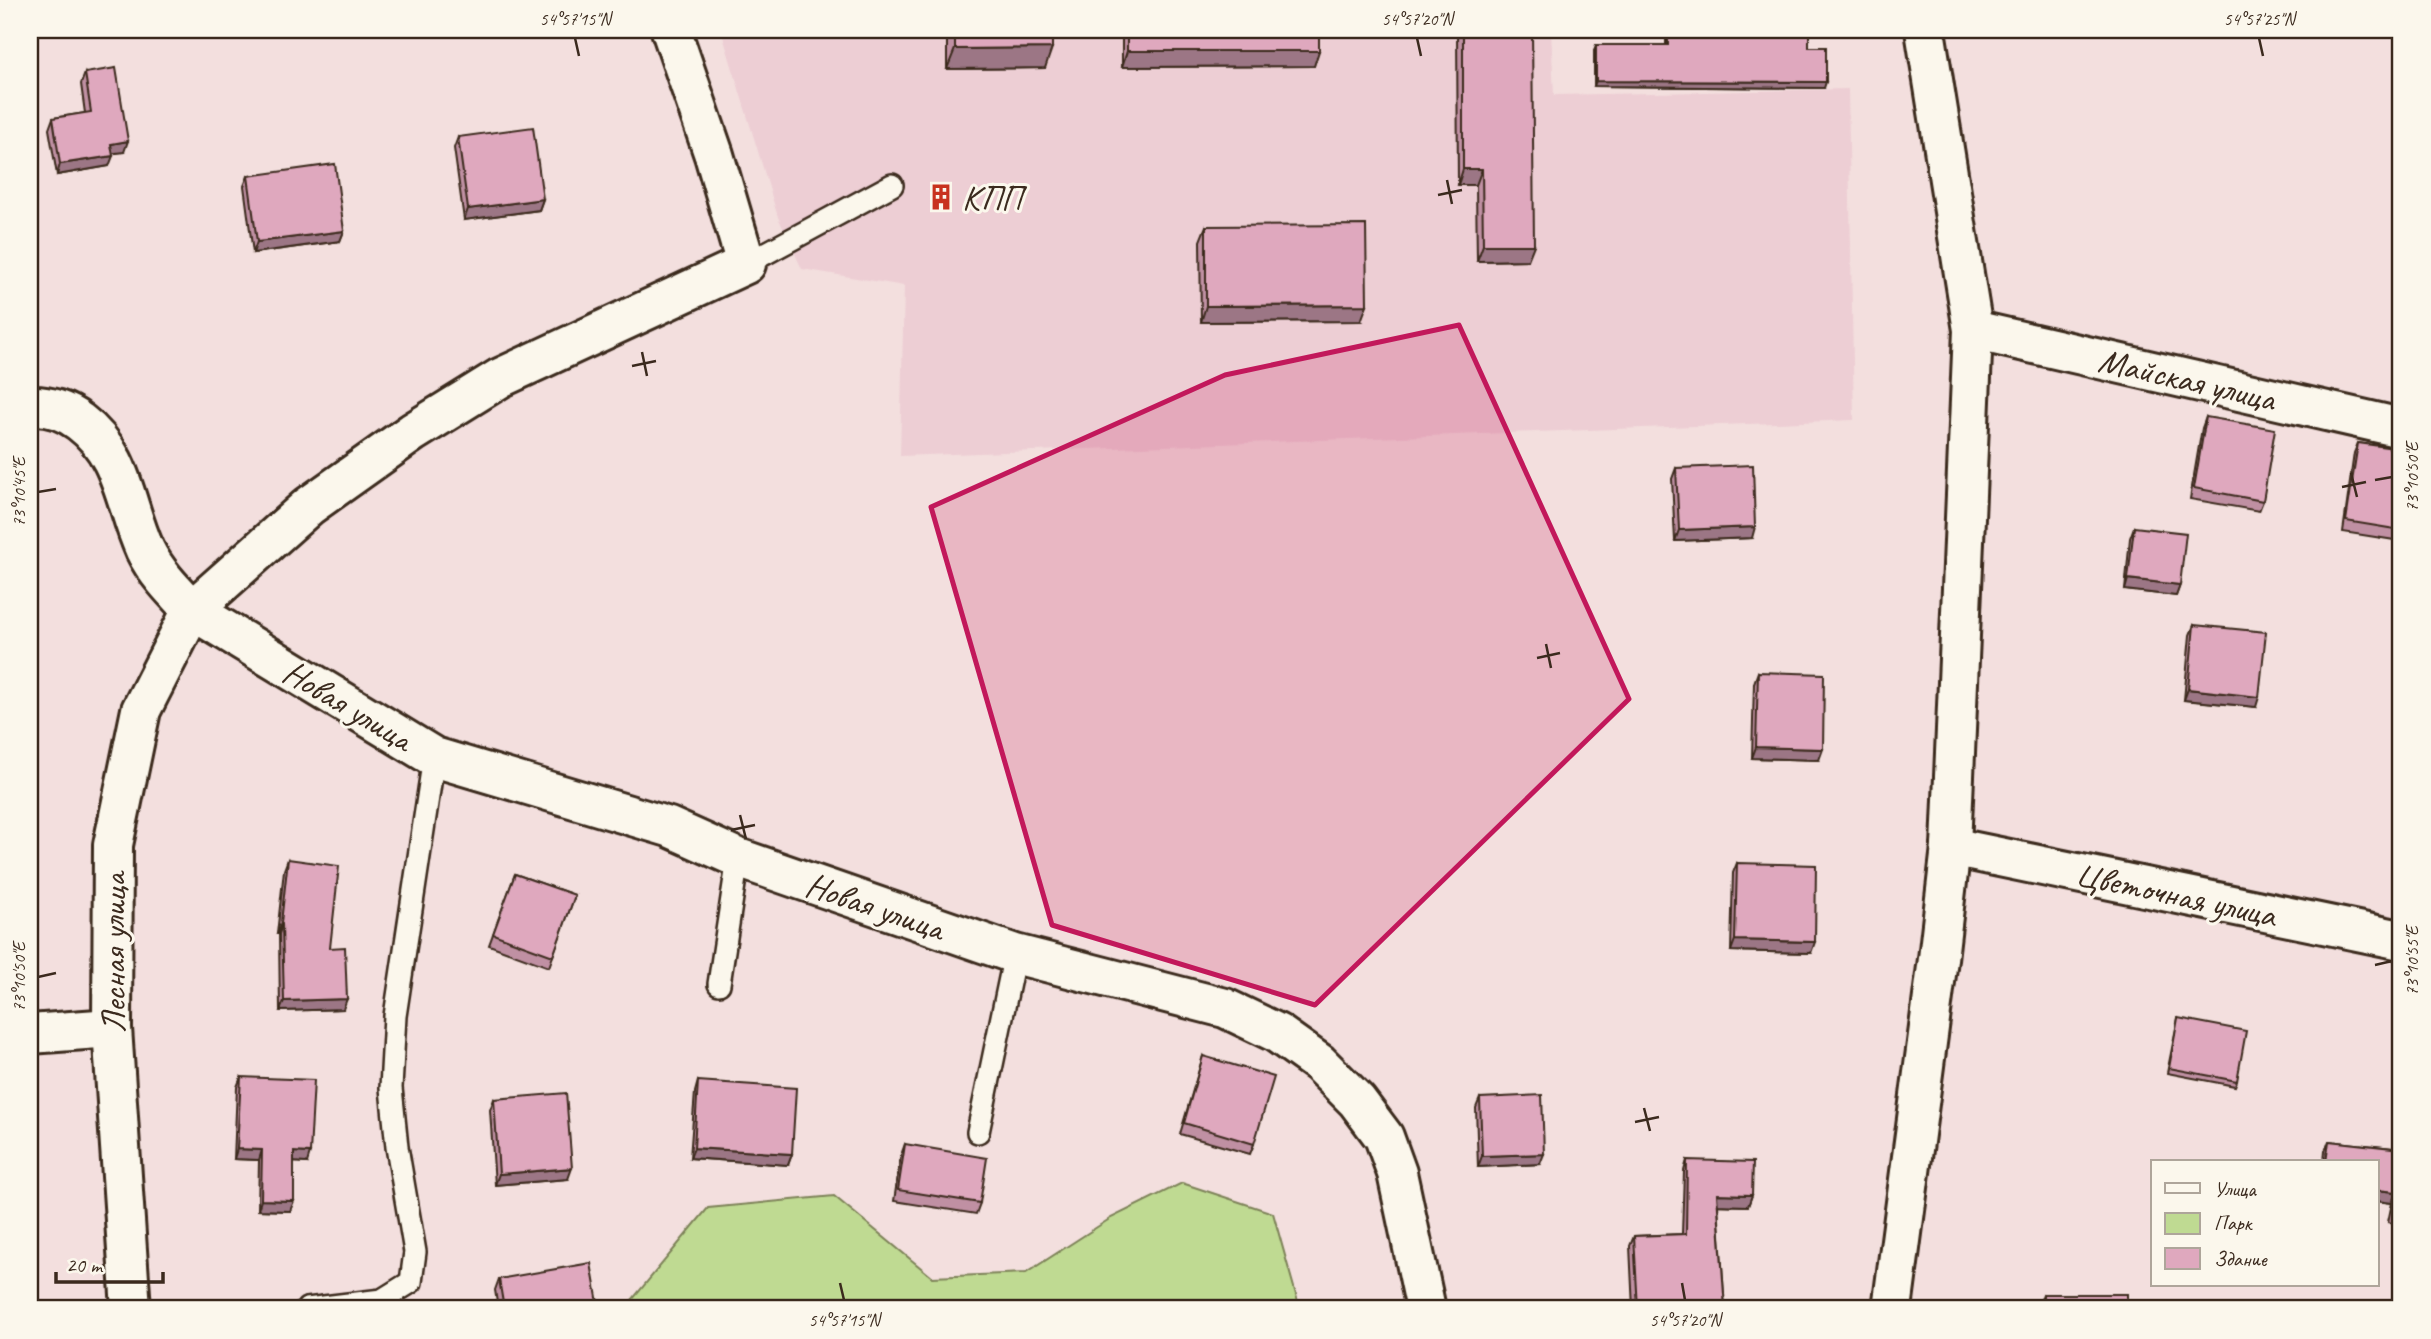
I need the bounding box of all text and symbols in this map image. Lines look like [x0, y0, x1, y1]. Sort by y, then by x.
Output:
text: 54°57'15"N [540, 8, 614, 30]
text: 54°57'20"N [1382, 8, 1456, 30]
text: 54°57'25"N [2224, 8, 2298, 30]
place label: КПП [962, 175, 1027, 220]
building icon: КПП [926, 182, 956, 212]
street label: Майская улица [2094, 337, 2281, 422]
text: 73°10'50"E [2401, 440, 2423, 512]
text: 73°10'45"E [8, 455, 30, 527]
street label: Новая улица [275, 649, 423, 763]
street label: Цветочная улица [2072, 851, 2283, 938]
street label: Новая улица [800, 862, 952, 952]
street label: Лесная улица [91, 870, 136, 1033]
text: 73°10'55"E [2401, 924, 2423, 996]
text: 73°10'50"E [8, 940, 30, 1012]
legend [2151, 1160, 2378, 1286]
text: Улица [2214, 1176, 2257, 1202]
text: Парк [2214, 1210, 2254, 1236]
scale bar [56, 1241, 163, 1285]
text: Здание [2214, 1246, 2268, 1272]
text: 20 m [66, 1252, 104, 1278]
text: 54°57'15"N [809, 1309, 883, 1331]
text: 54°57'20"N [1650, 1309, 1724, 1331]

